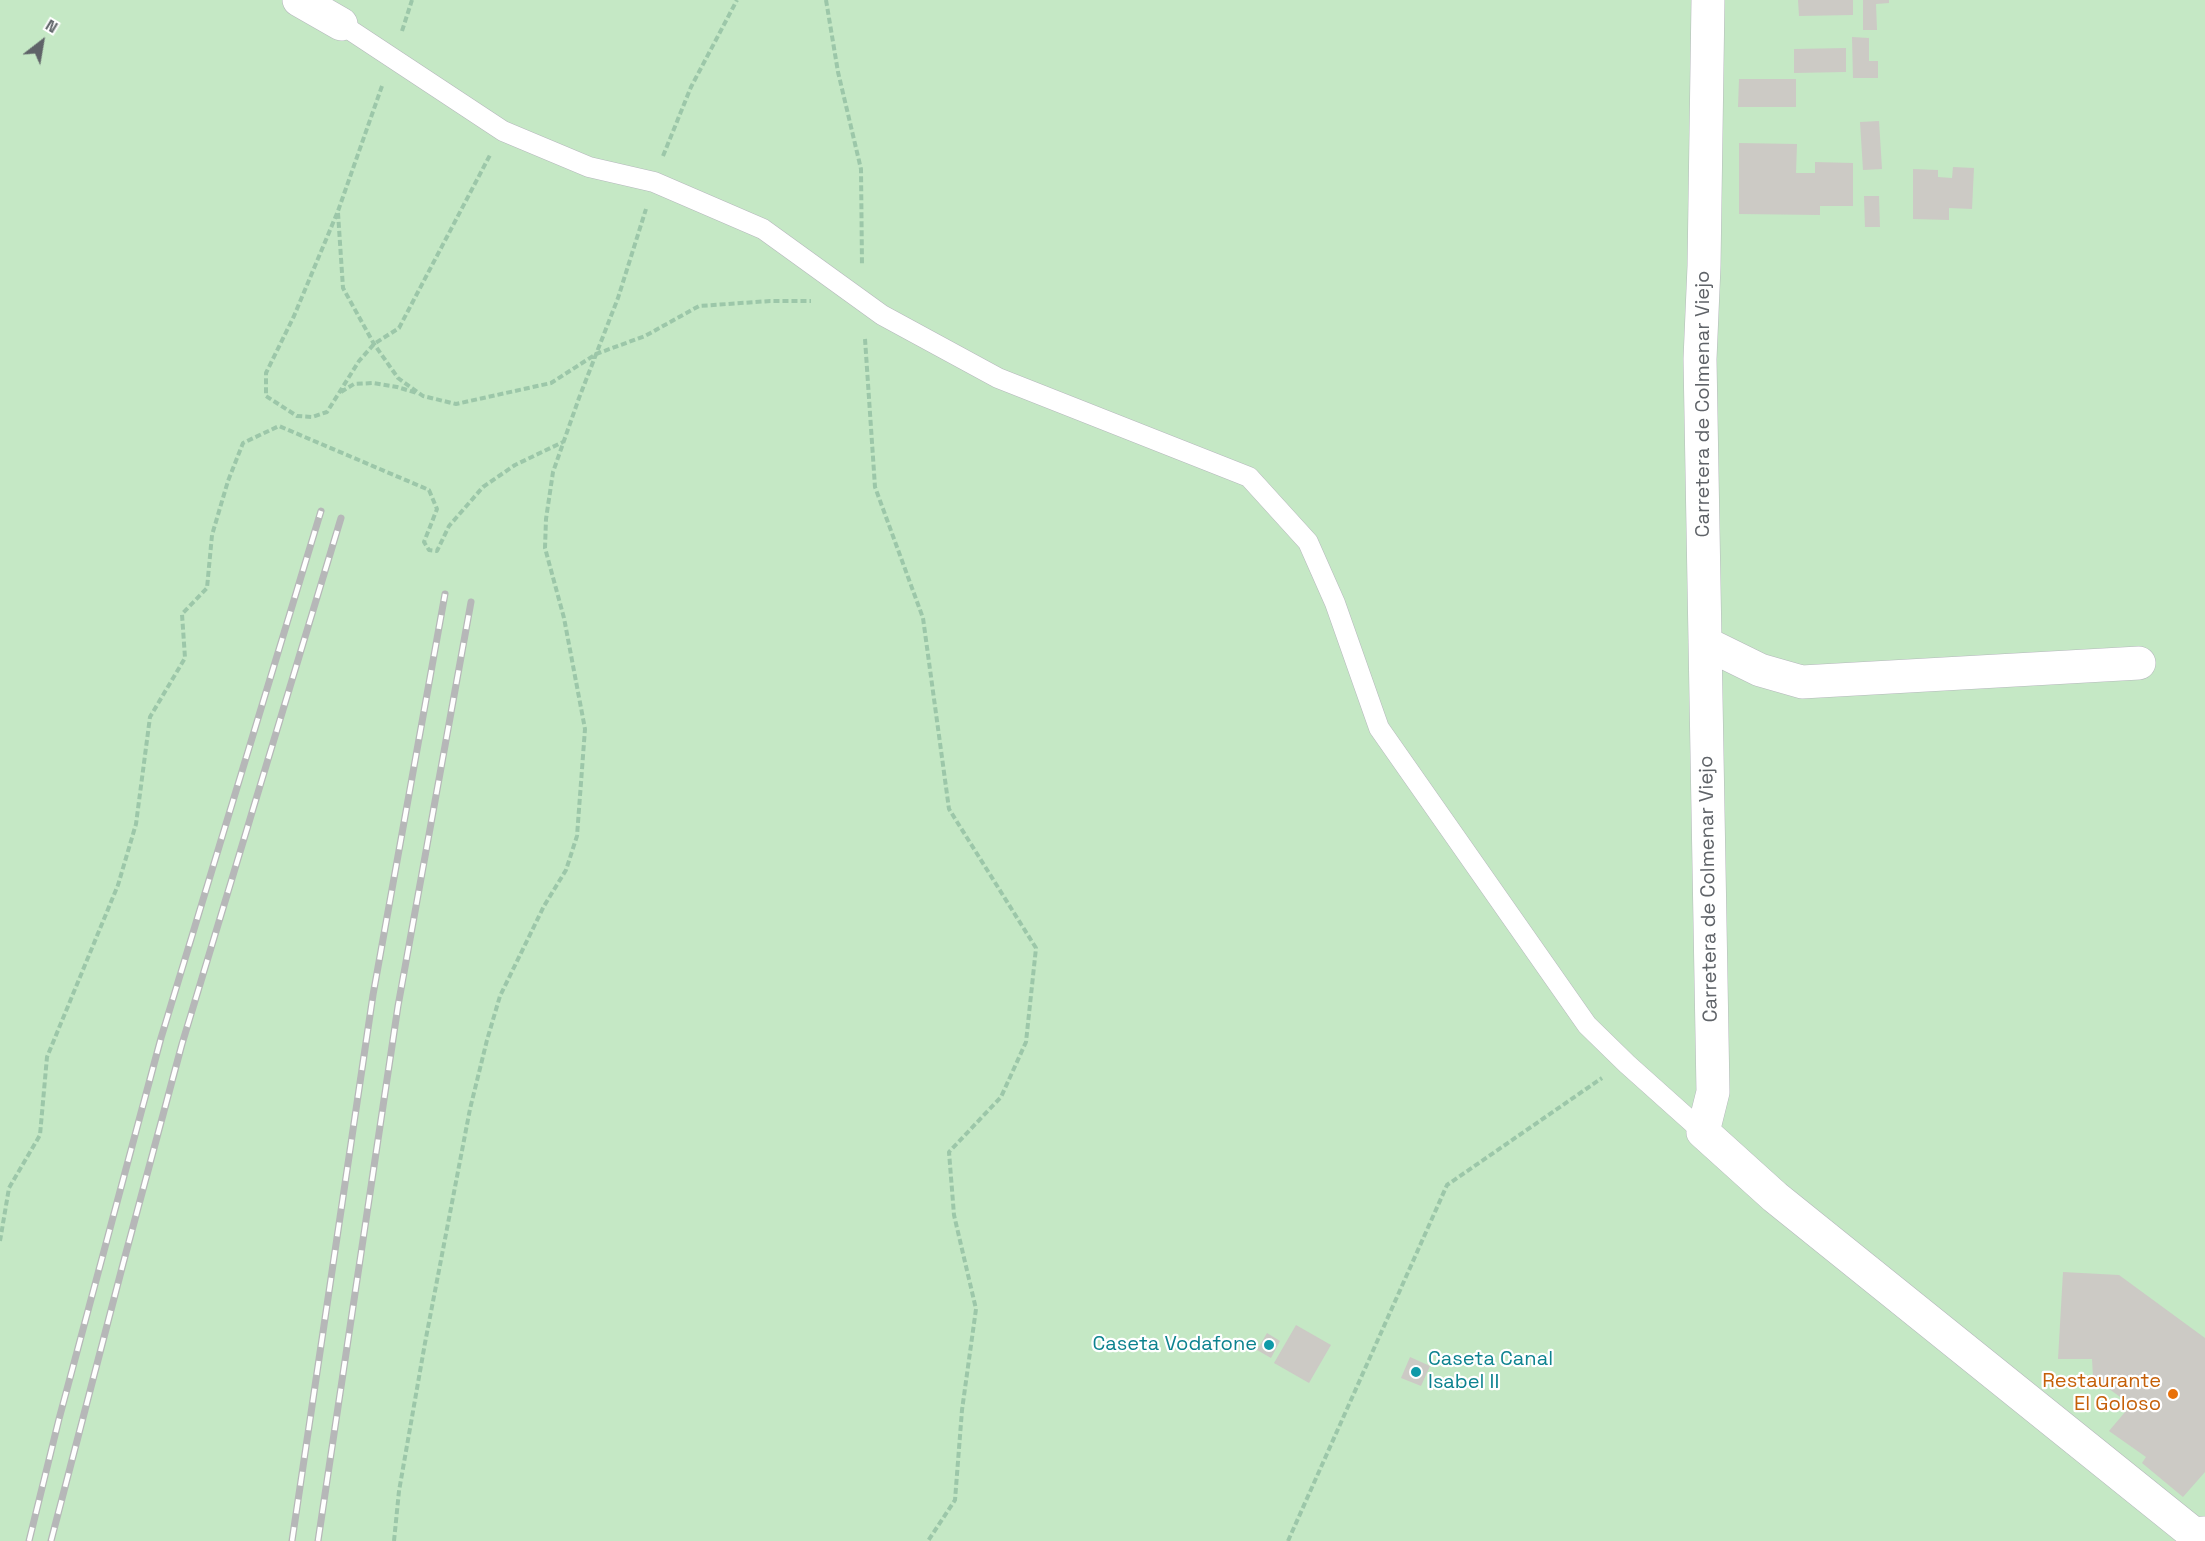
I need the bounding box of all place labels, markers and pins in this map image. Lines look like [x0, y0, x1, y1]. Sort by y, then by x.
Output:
place label: Caseta Vodafone [1092, 1333, 1257, 1357]
marker: Caseta Vodafone [1262, 1338, 1276, 1352]
place label: Caseta Canal Isabel II [1428, 1348, 1553, 1395]
marker: Caseta Canal Isabel II [1409, 1365, 1423, 1379]
place label: Restaurante El Goloso [2042, 1370, 2161, 1417]
marker: Restaurante El Goloso [2166, 1387, 2180, 1401]

